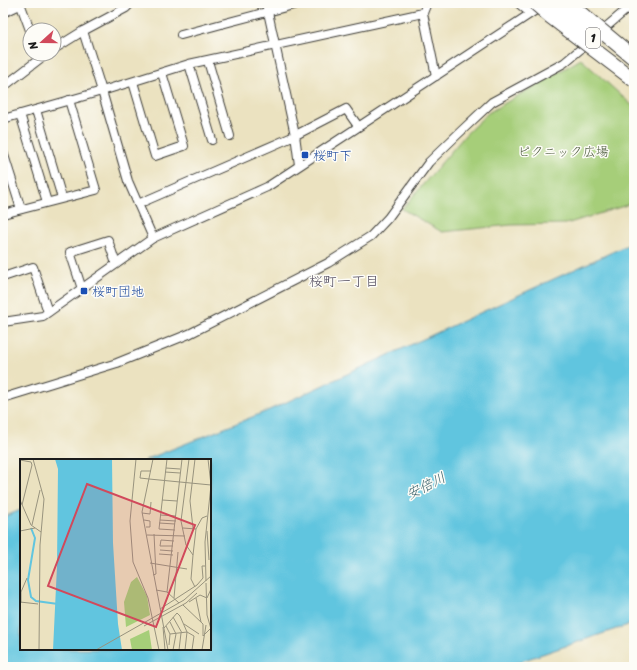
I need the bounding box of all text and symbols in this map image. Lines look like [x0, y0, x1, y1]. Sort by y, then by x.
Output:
north arrow [22, 22, 62, 62]
road number: 1 [586, 28, 600, 48]
text: N [23, 38, 44, 53]
park label: ピクニック広場 [517, 140, 609, 163]
place label: 桜町下 [313, 144, 352, 167]
marker: 桜町下 [300, 150, 310, 160]
district label: 桜町一丁目 [309, 269, 379, 294]
place label: 桜町団地 [92, 280, 144, 303]
marker: 桜町団地 [79, 286, 89, 296]
inset map [20, 459, 211, 650]
water label: 安倍川 [402, 465, 450, 507]

